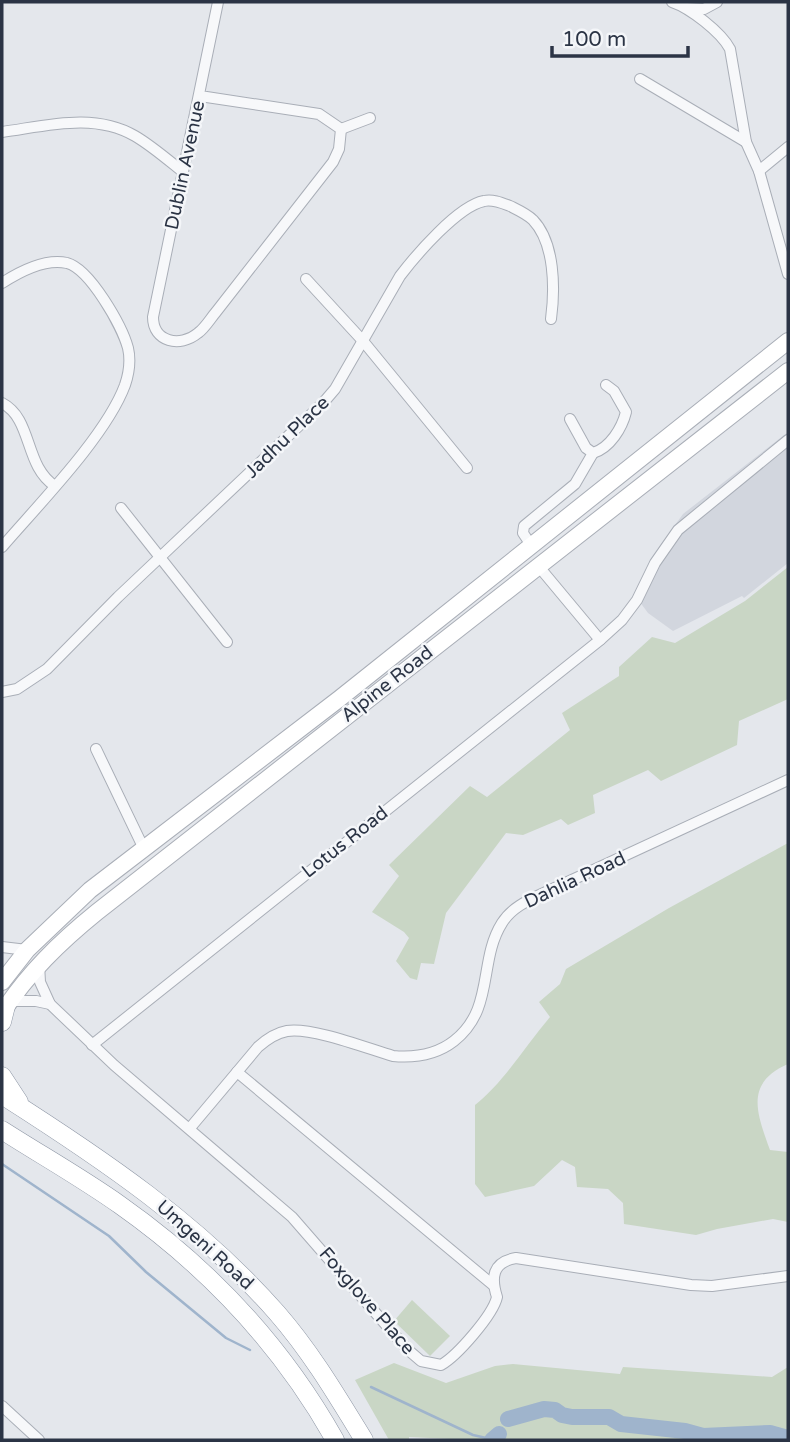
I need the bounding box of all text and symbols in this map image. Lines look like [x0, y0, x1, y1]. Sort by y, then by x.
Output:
scale bar [552, 14, 688, 58]
text: 100 m [562, 27, 626, 52]
street label: Dublin Avenue [161, 98, 209, 232]
street label: Jadhu Place [240, 391, 334, 483]
street label: Alpine Road [337, 641, 437, 727]
street label: Lotus Road [298, 802, 392, 882]
street label: Dahlia Road [521, 847, 629, 913]
street label: Umgeni Road [152, 1196, 258, 1294]
street label: Foxglove Place [314, 1243, 420, 1359]

